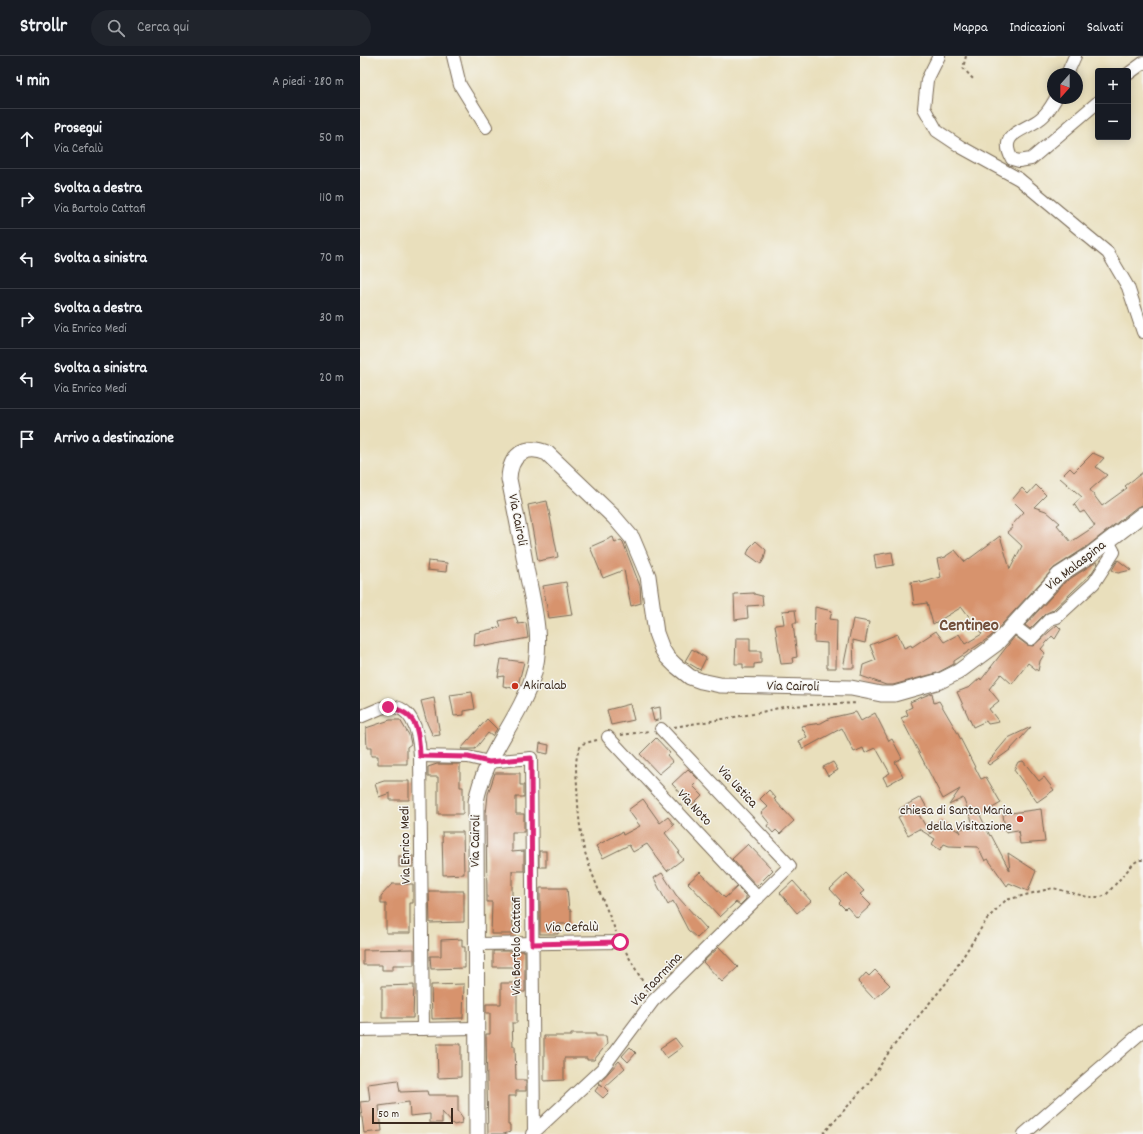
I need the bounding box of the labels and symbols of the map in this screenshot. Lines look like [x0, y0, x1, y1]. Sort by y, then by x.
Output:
north arrow [1047, 68, 1083, 104]
street label: Via Cairoli [502, 492, 532, 548]
street label: Via Malaspina [1042, 536, 1111, 596]
district label: Centineo [939, 614, 999, 639]
place label: Akiralab [523, 676, 567, 696]
street label: Via Cairoli [767, 677, 820, 697]
marker: Akiralab [510, 681, 520, 691]
route end [379, 698, 397, 716]
street label: Via Ustica [712, 761, 762, 813]
street label: Via Noto [672, 785, 716, 831]
place label: chiesa di Santa Maria della Visitazione [900, 801, 1012, 837]
street label: Via Enrico Medi [395, 805, 417, 884]
street label: Via Cairoli [466, 814, 486, 867]
marker: chiesa di Santa Maria della Visitazione [1015, 814, 1025, 824]
street label: Via Bartolo Cattafi [507, 896, 527, 995]
street label: Via Cefalù [545, 918, 599, 938]
route start [611, 933, 629, 951]
street label: Via Taormina [627, 948, 688, 1012]
scale bar [372, 1106, 453, 1125]

